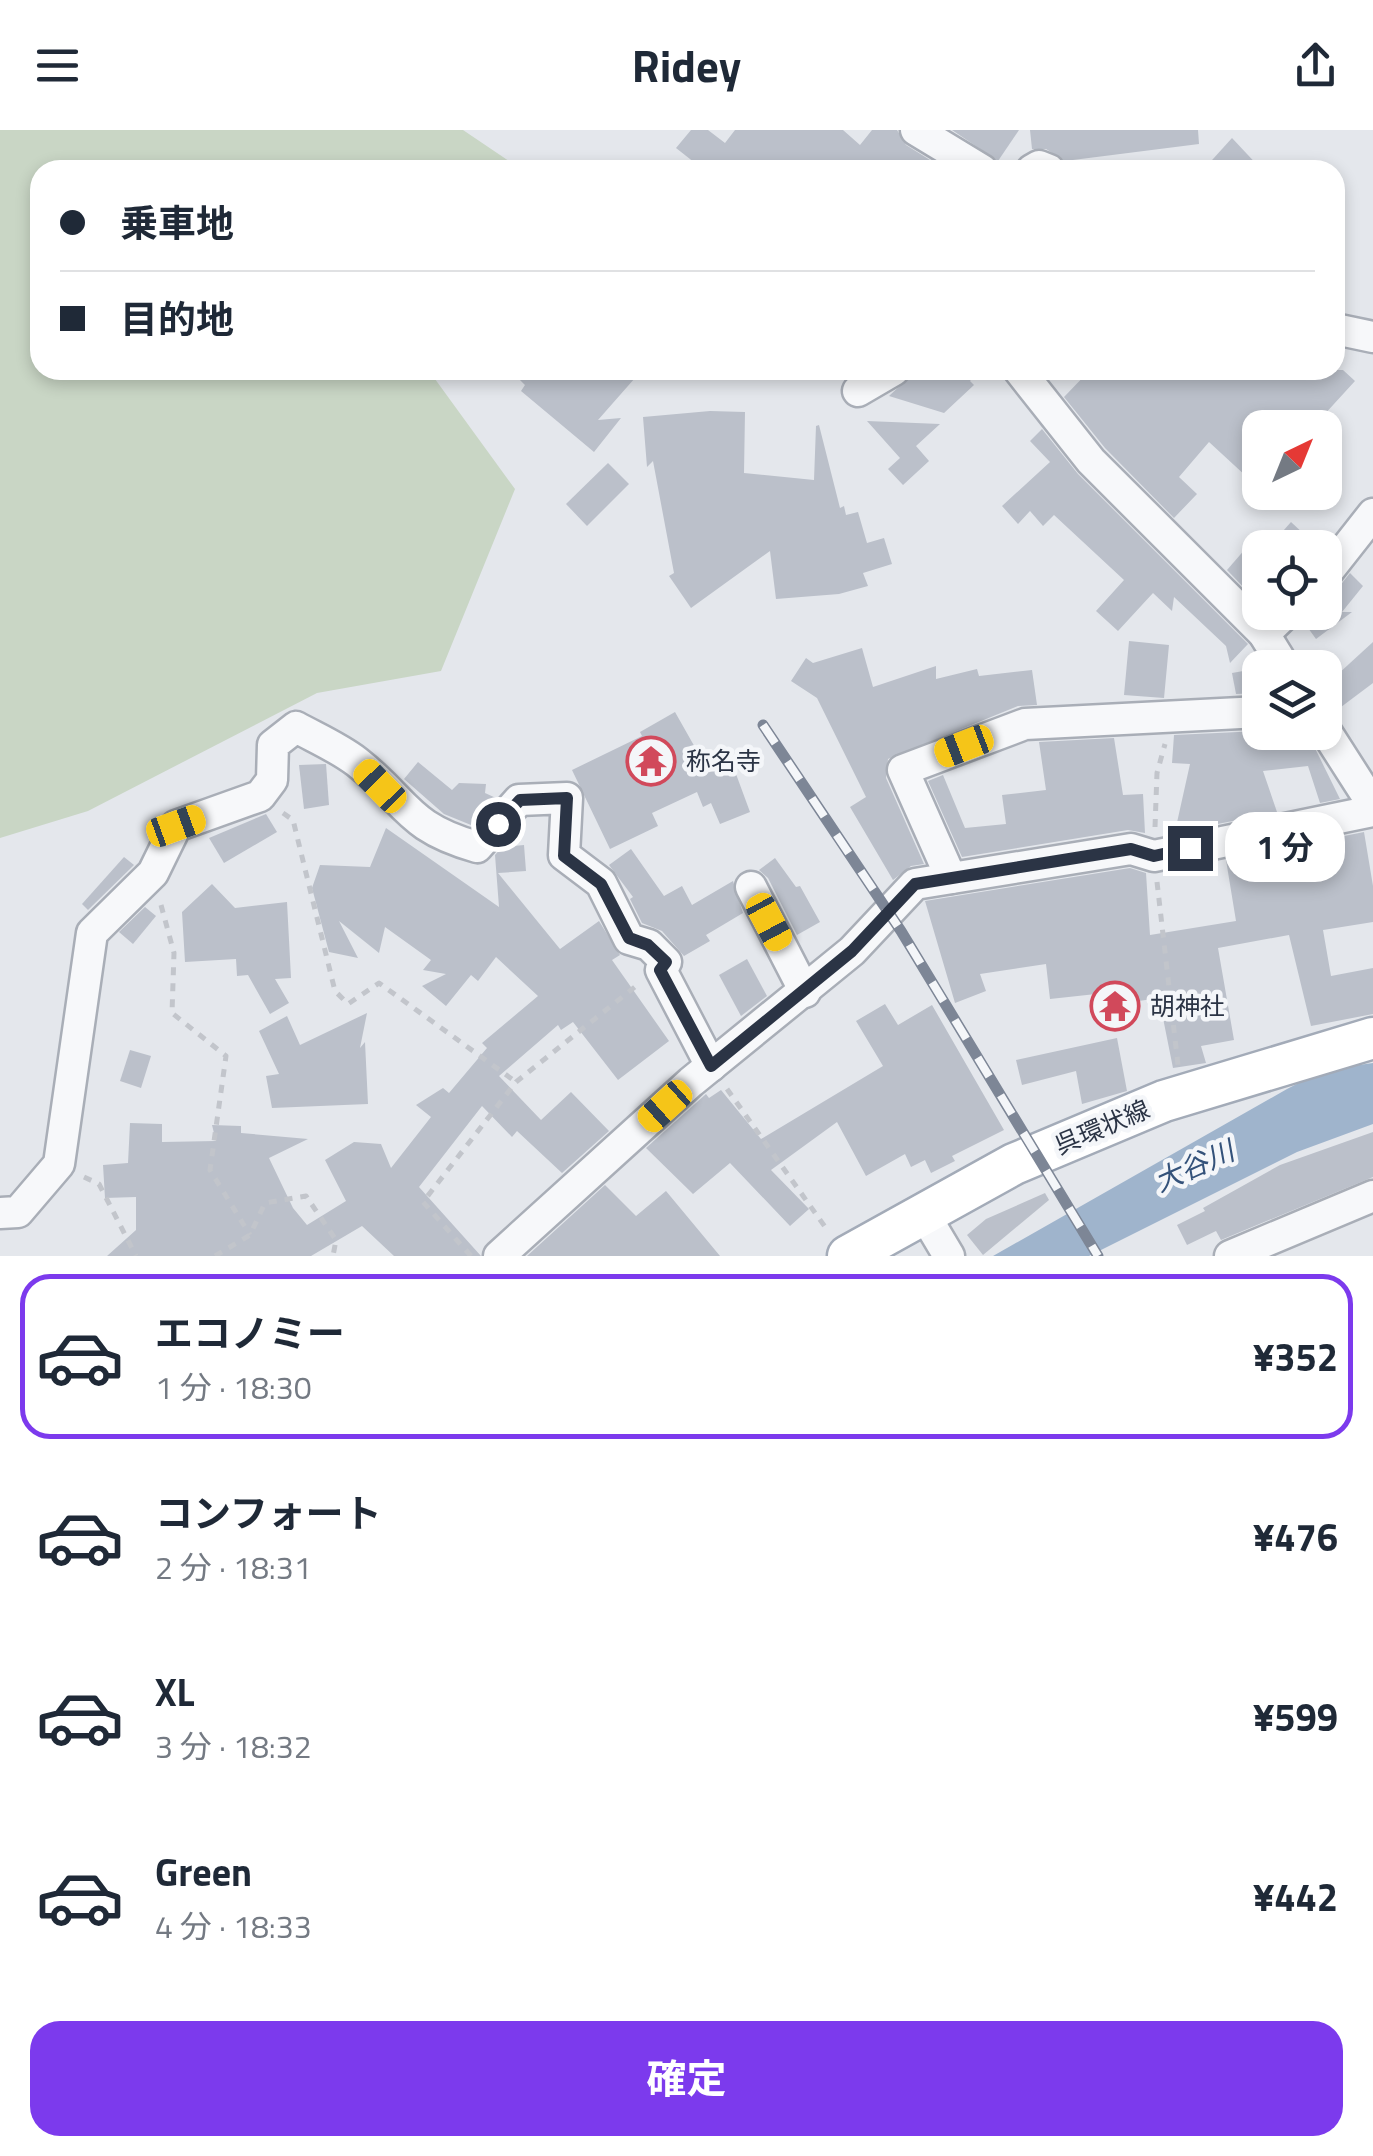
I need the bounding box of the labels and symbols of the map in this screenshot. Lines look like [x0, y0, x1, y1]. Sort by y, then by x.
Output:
north arrow [1242, 410, 1342, 510]
car [931, 721, 997, 771]
temple icon: 称名寺 [625, 735, 677, 787]
place label: 称名寺 [686, 742, 761, 780]
car [348, 754, 412, 818]
car [143, 802, 209, 850]
route start [476, 802, 521, 847]
callout: 1 分 [1225, 813, 1345, 883]
route end [1168, 826, 1213, 871]
car [742, 888, 796, 956]
temple icon: 胡神社 [1089, 980, 1141, 1032]
place label: 胡神社 [1150, 987, 1225, 1025]
car [633, 1075, 697, 1137]
street label: 呉環状線 [1049, 1090, 1155, 1164]
water label: 大谷川 [1147, 1128, 1244, 1202]

